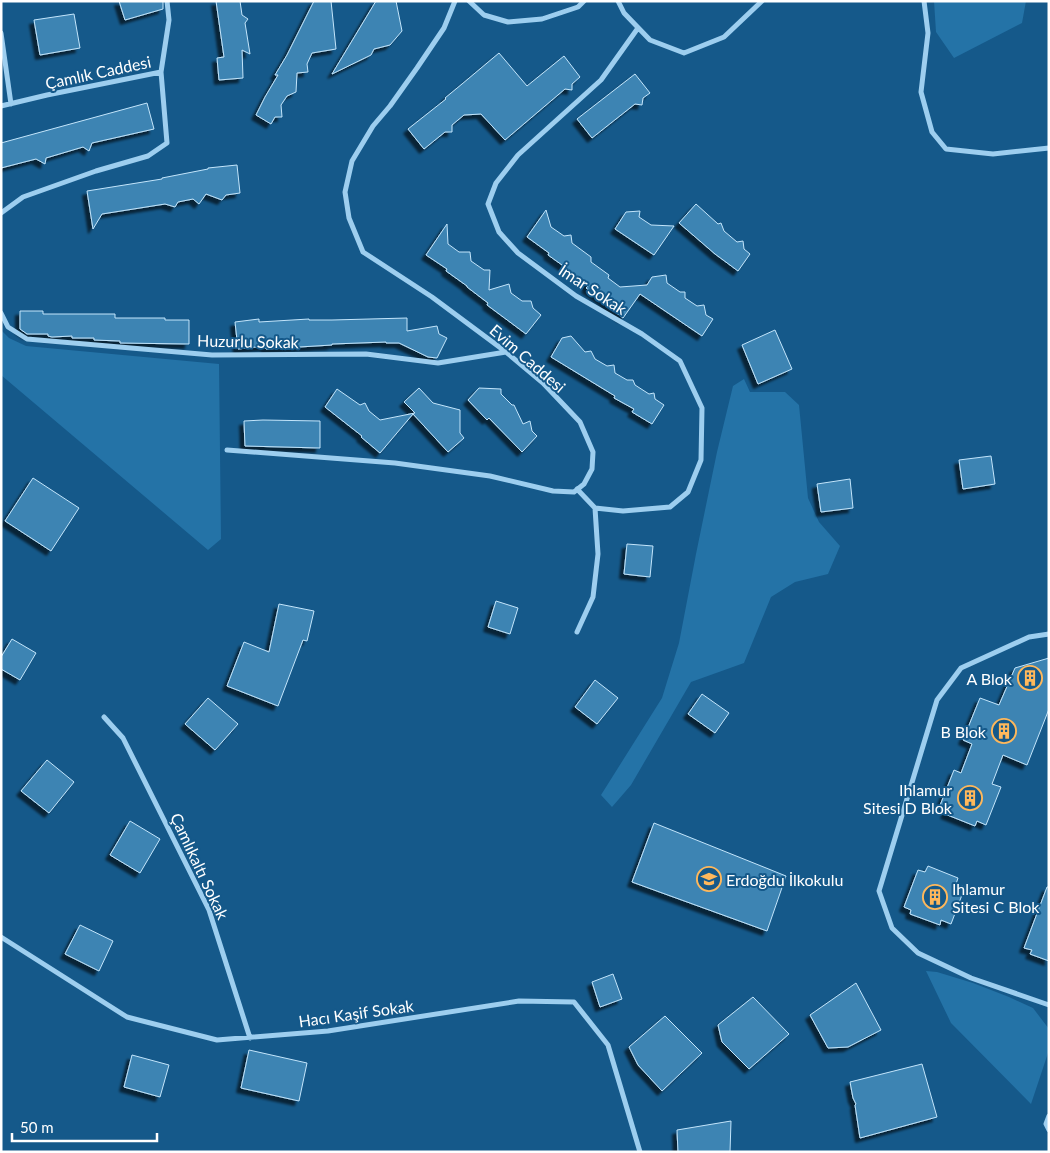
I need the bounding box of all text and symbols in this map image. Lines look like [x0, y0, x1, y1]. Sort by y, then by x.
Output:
street label: Çamlık Caddesi [43, 52, 153, 92]
street label: İmar Sokak [556, 260, 631, 318]
street label: Evim Caddesi [486, 320, 570, 396]
street label: Huzurlu Sokak [197, 331, 300, 351]
building icon: A Blok [1017, 665, 1043, 691]
place label: A Blok [966, 669, 1013, 688]
building icon: B Blok [991, 718, 1017, 744]
place label: B Blok [940, 722, 987, 741]
place label: Ihlamur Sitesi D Blok [863, 780, 953, 817]
building icon: Ihlamur Sitesi D Blok [957, 785, 983, 811]
street label: Çamlıkaltı Sokak [167, 810, 233, 923]
school or university icon: Erdoğdu İlkokulu [696, 866, 722, 892]
place label: Erdoğdu İlkokulu [726, 870, 843, 889]
place label: Ihlamur Sitesi C Blok [952, 879, 1040, 916]
building icon: Ihlamur Sitesi C Blok [922, 884, 948, 910]
street label: Hacı Kaşif Sokak [297, 995, 416, 1030]
scale bar [12, 1110, 158, 1142]
text: 50 m [20, 1118, 54, 1136]

